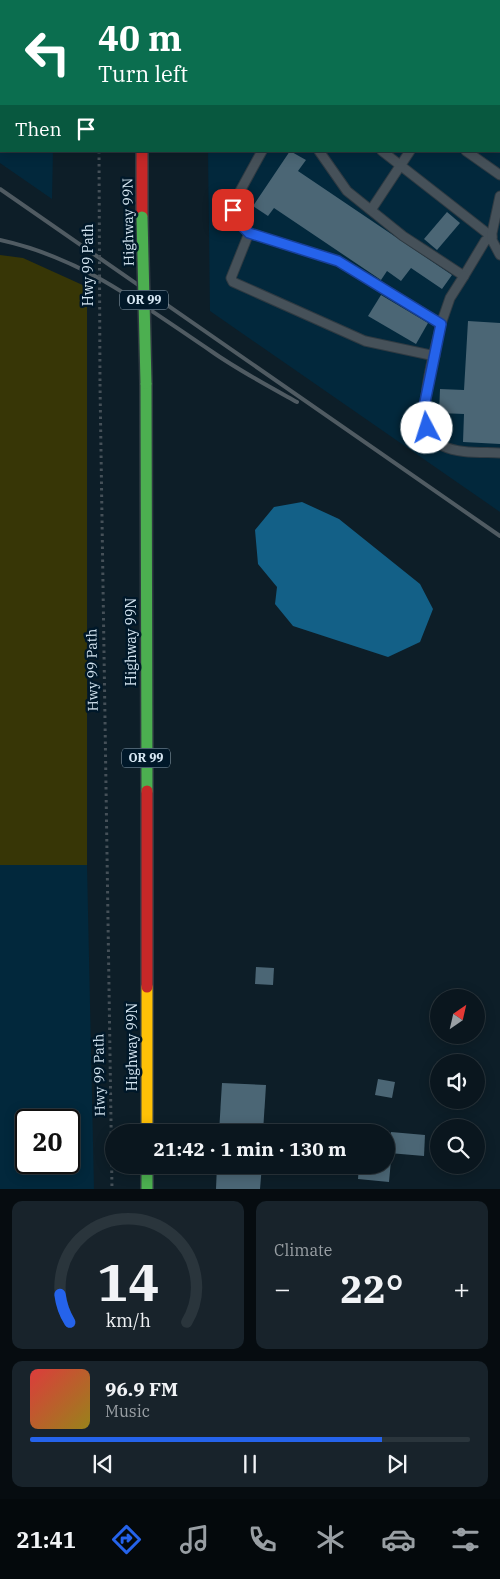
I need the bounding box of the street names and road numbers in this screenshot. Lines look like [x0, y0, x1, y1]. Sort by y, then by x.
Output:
street label: Highway 99N [118, 178, 138, 266]
street label: Hwy 99 Path [79, 223, 97, 306]
road number: OR 99 [120, 290, 168, 310]
street label: Highway 99N [122, 598, 140, 686]
street label: Hwy 99 Path [82, 628, 102, 711]
road number: OR 99 [122, 748, 170, 768]
street label: Highway 99N [123, 1003, 141, 1091]
street label: Hwy 99 Path [89, 1033, 109, 1116]

